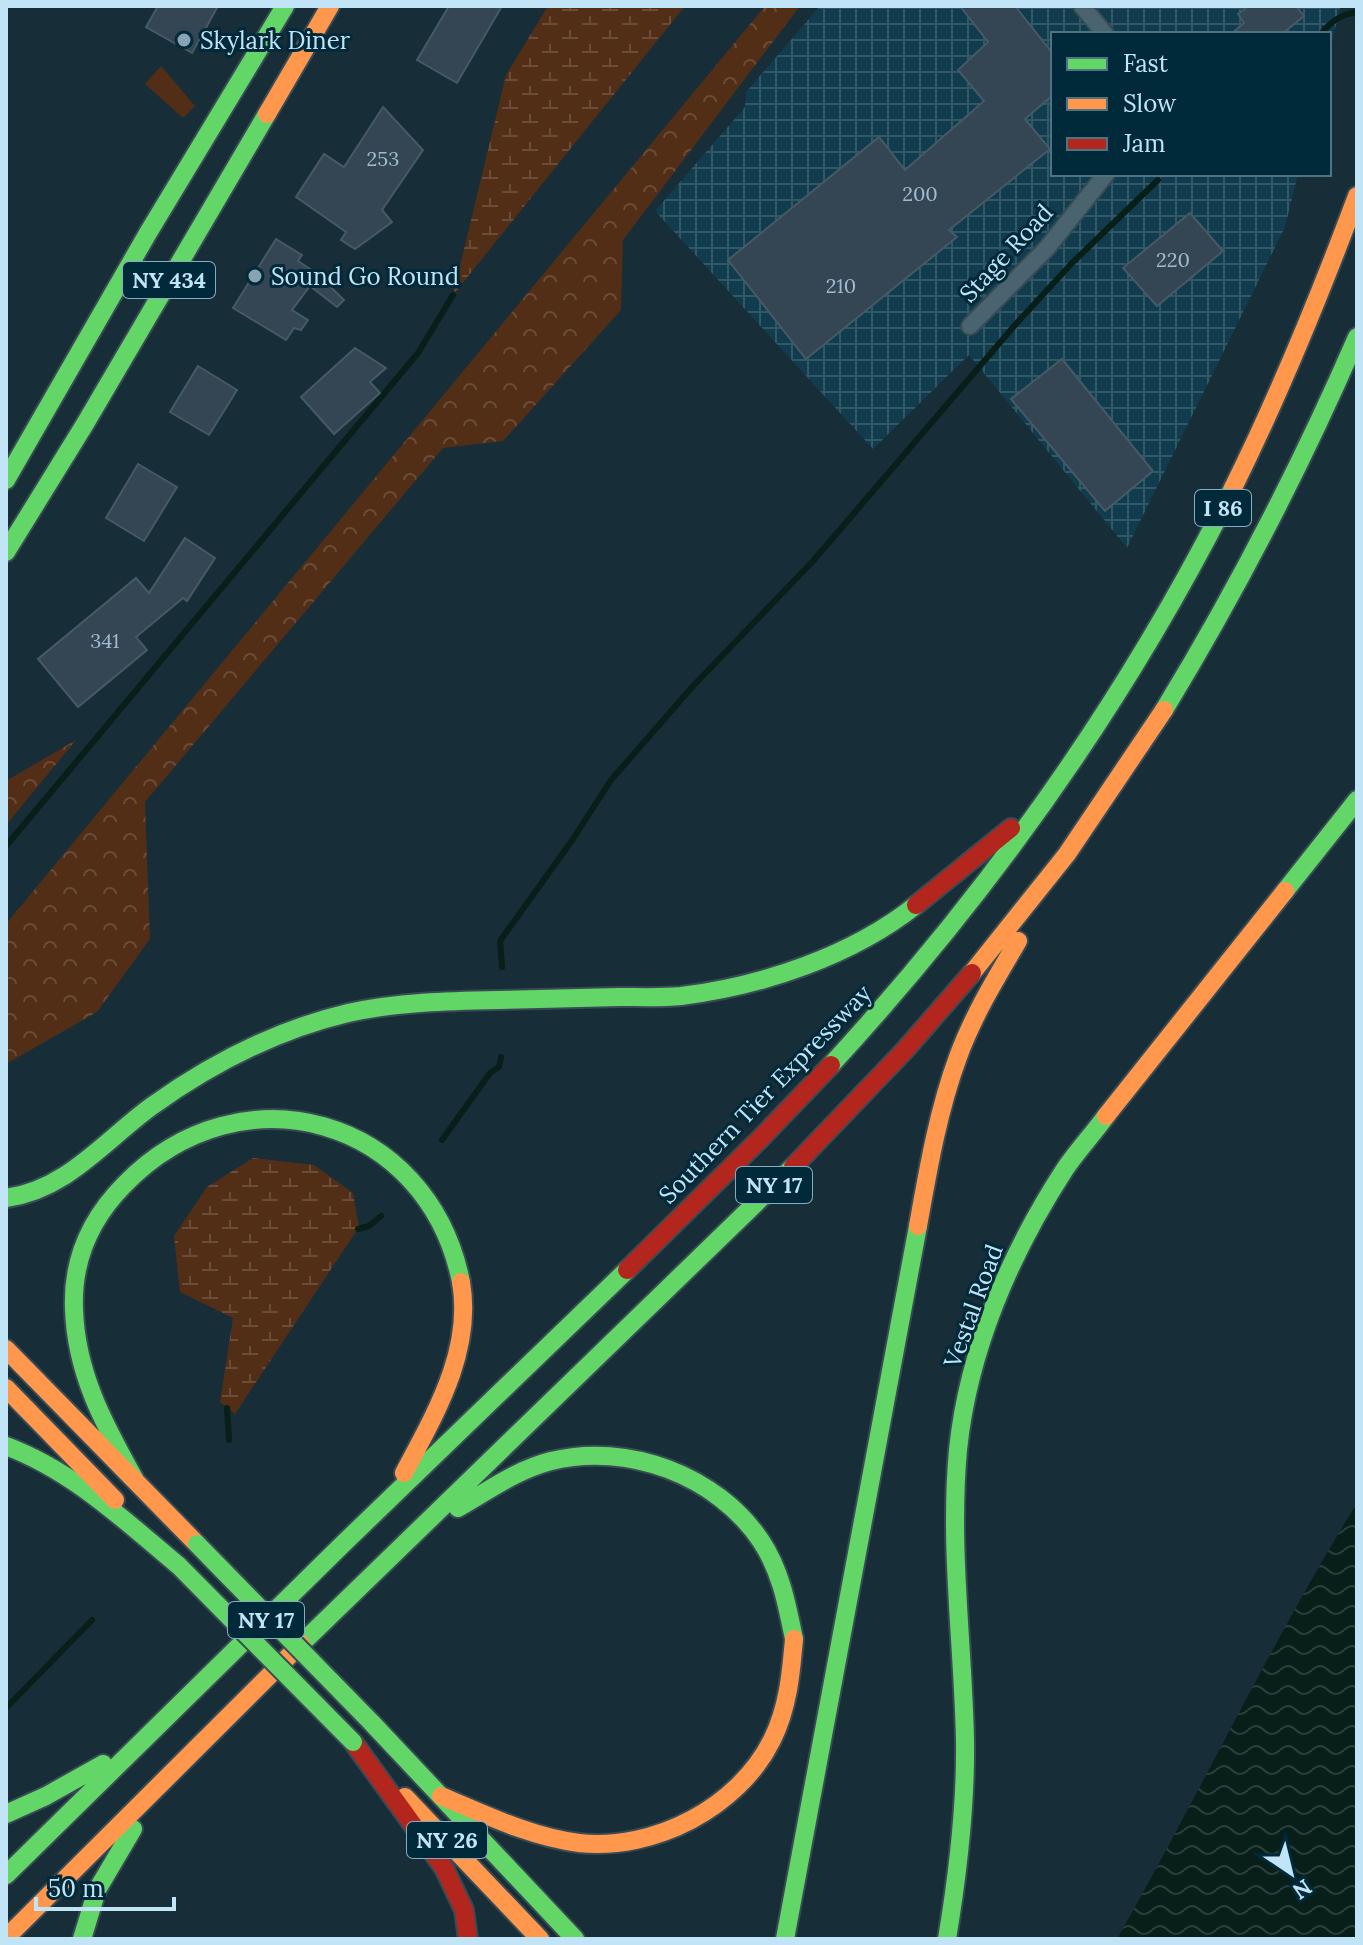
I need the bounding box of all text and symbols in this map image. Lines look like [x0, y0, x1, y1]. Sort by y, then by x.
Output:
place label: Skylark Diner [200, 25, 351, 56]
marker: Skylark Diner [175, 31, 193, 49]
legend [1051, 32, 1331, 176]
text: Fast [1123, 48, 1169, 79]
text: Slow [1123, 88, 1177, 119]
text: Jam [1122, 128, 1165, 159]
house number: 253 [367, 146, 399, 171]
house number: 200 [902, 181, 938, 206]
street label: Stage Road [953, 197, 1059, 309]
house number: 220 [1156, 247, 1190, 272]
place label: Sound Go Round [271, 261, 459, 292]
road number: NY 434 [123, 262, 215, 298]
marker: Sound Go Round [246, 267, 264, 285]
house number: 210 [826, 273, 856, 298]
road number: I 86 [1195, 490, 1251, 526]
house number: 341 [90, 628, 120, 653]
street label: Southern Tier Expressway [652, 978, 878, 1210]
road number: NY 17 [736, 1167, 812, 1203]
street label: Vestal Road [936, 1240, 1010, 1373]
road number: NY 17 [228, 1602, 304, 1638]
road number: NY 26 [407, 1822, 487, 1858]
north arrow [1251, 1833, 1331, 1913]
scale bar [36, 1861, 174, 1911]
text: 50 m [48, 1873, 104, 1904]
text: N [1287, 1873, 1317, 1906]

